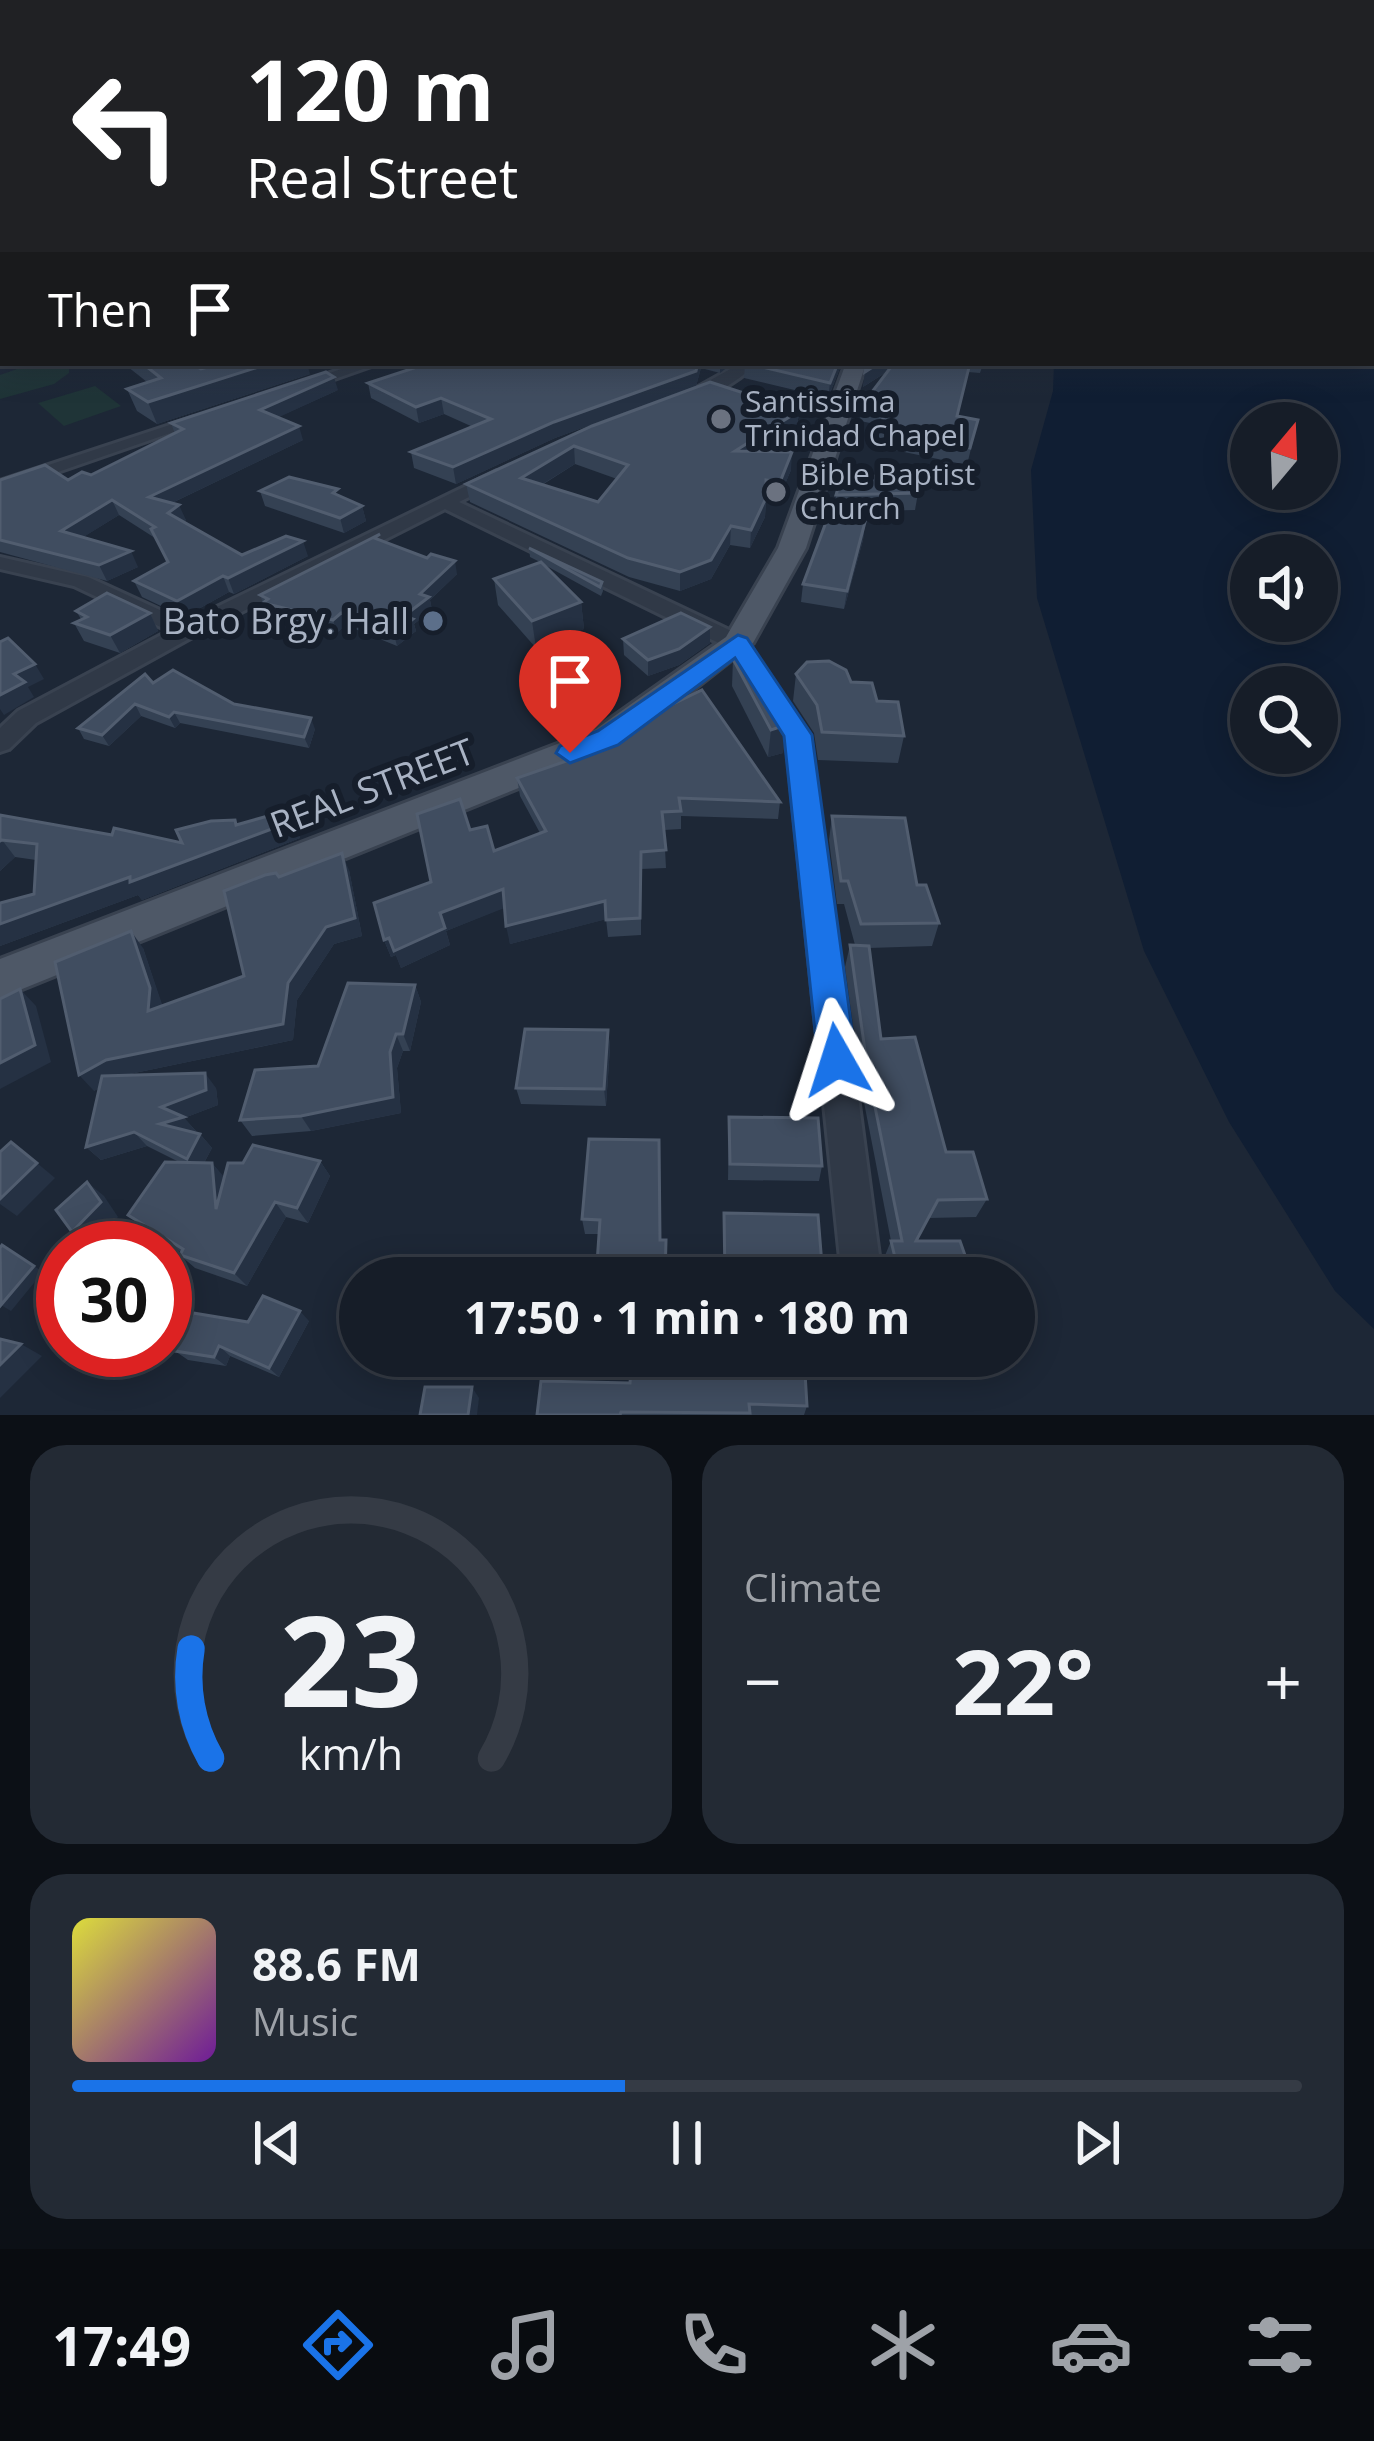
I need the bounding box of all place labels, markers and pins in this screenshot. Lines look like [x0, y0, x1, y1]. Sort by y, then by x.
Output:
place label: Santissima Trinidad Chapel [745, 380, 965, 455]
marker: Santissima Trinidad Chapel [708, 406, 734, 432]
place label: Bible Baptist Church [800, 453, 975, 528]
marker: Bible Baptist Church [763, 479, 789, 505]
place label: Bato Brgy. Hall [163, 596, 409, 645]
marker: Bato Brgy. Hall [420, 608, 446, 634]
pin [519, 630, 621, 753]

